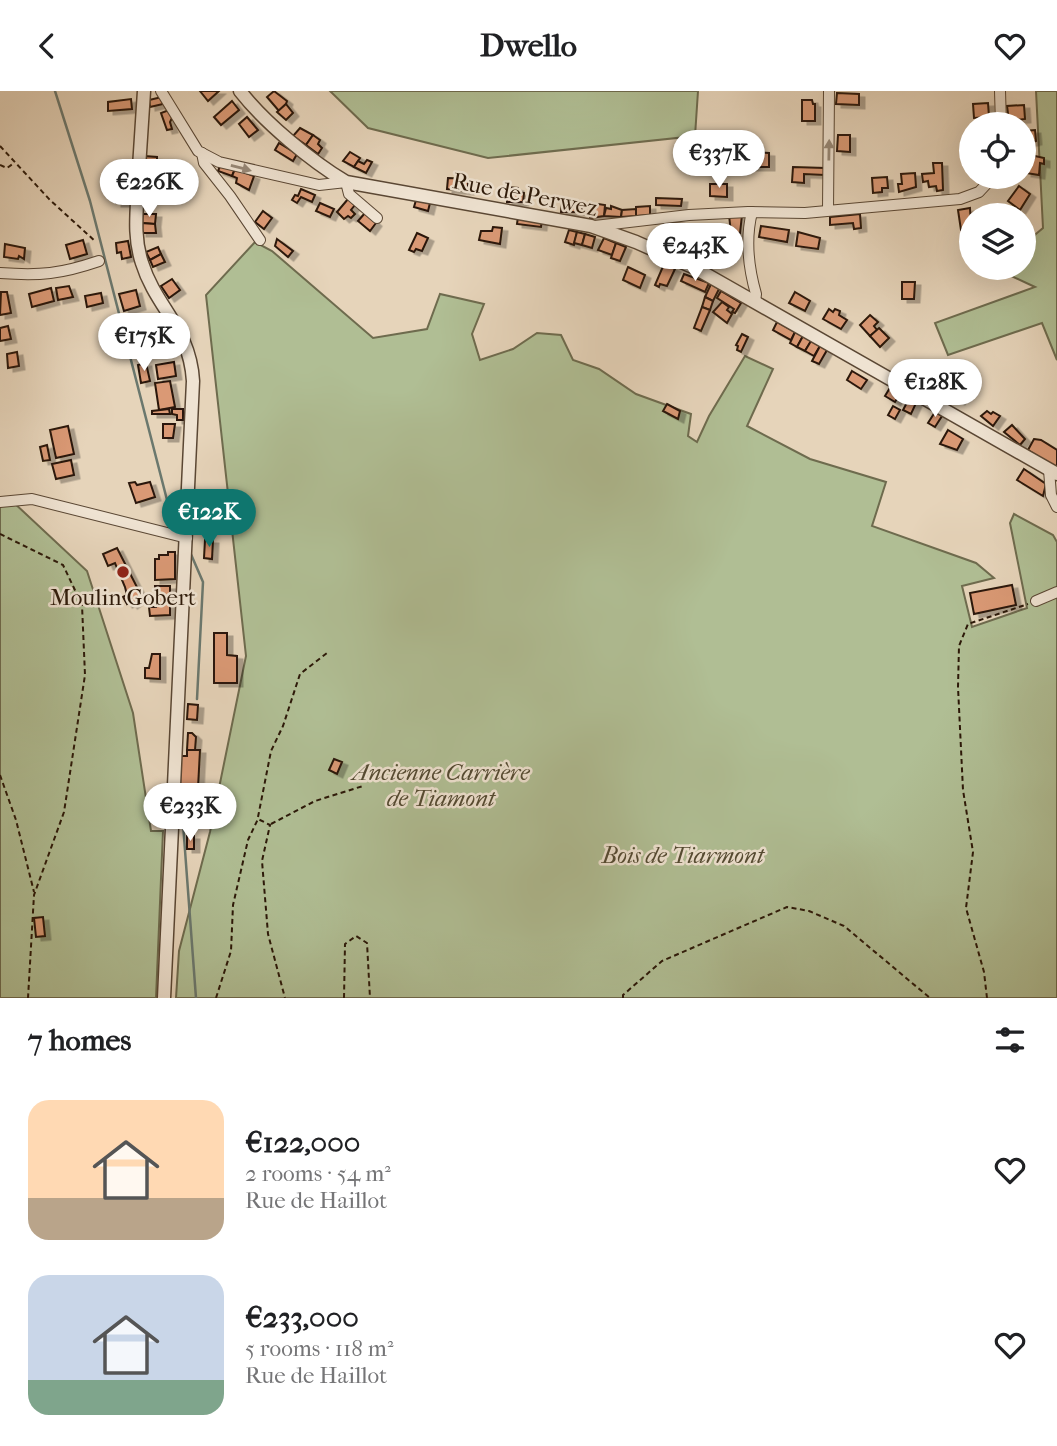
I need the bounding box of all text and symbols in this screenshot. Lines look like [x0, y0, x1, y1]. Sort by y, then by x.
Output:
icon: back [28, 27, 66, 65]
text: Dwello [480, 27, 577, 64]
icon: heart [991, 27, 1029, 65]
map controls [959, 112, 1036, 280]
button: locate [959, 112, 1036, 189]
pin: €337K [670, 131, 768, 190]
text: €337K [689, 139, 749, 166]
one-way arrow [823, 139, 835, 161]
pin: €226K [100, 159, 198, 219]
one-way arrow [230, 163, 252, 174]
street label: Rue de Perwez [450, 167, 600, 222]
text: €226K [116, 168, 182, 195]
button: layers [959, 203, 1036, 280]
pin: €243K [646, 223, 744, 283]
text: €243K [662, 232, 728, 259]
pin: €175K [95, 313, 193, 373]
text: €175K [114, 322, 174, 349]
pin: €128K [886, 359, 984, 419]
text: €128K [904, 368, 966, 395]
pin: €122K [160, 489, 258, 549]
text: €122K [178, 498, 240, 525]
marker: Moulin Gobert [115, 564, 131, 580]
place label: Moulin Gobert [50, 584, 196, 611]
park label: Ancienne Carrière de Tiamont [350, 759, 530, 812]
pin: €233K [141, 783, 239, 843]
text: €233K [159, 792, 221, 819]
park label: Bois de Tiarmont [600, 842, 766, 869]
icon: filters [991, 1021, 1029, 1059]
text: 7 homes [28, 1023, 131, 1058]
text: €122,000 [245, 1125, 360, 1160]
icon: home [84, 1128, 168, 1212]
icon: heart [991, 1151, 1029, 1189]
text: 2 rooms · 54 m² [245, 1160, 391, 1187]
text: Rue de Haillot [245, 1187, 387, 1214]
text: €233,000 [245, 1300, 359, 1335]
icon: home [84, 1303, 168, 1387]
icon: heart [991, 1326, 1029, 1364]
text: 5 rooms · 118 m² [245, 1335, 393, 1362]
text: Rue de Haillot [245, 1362, 387, 1389]

